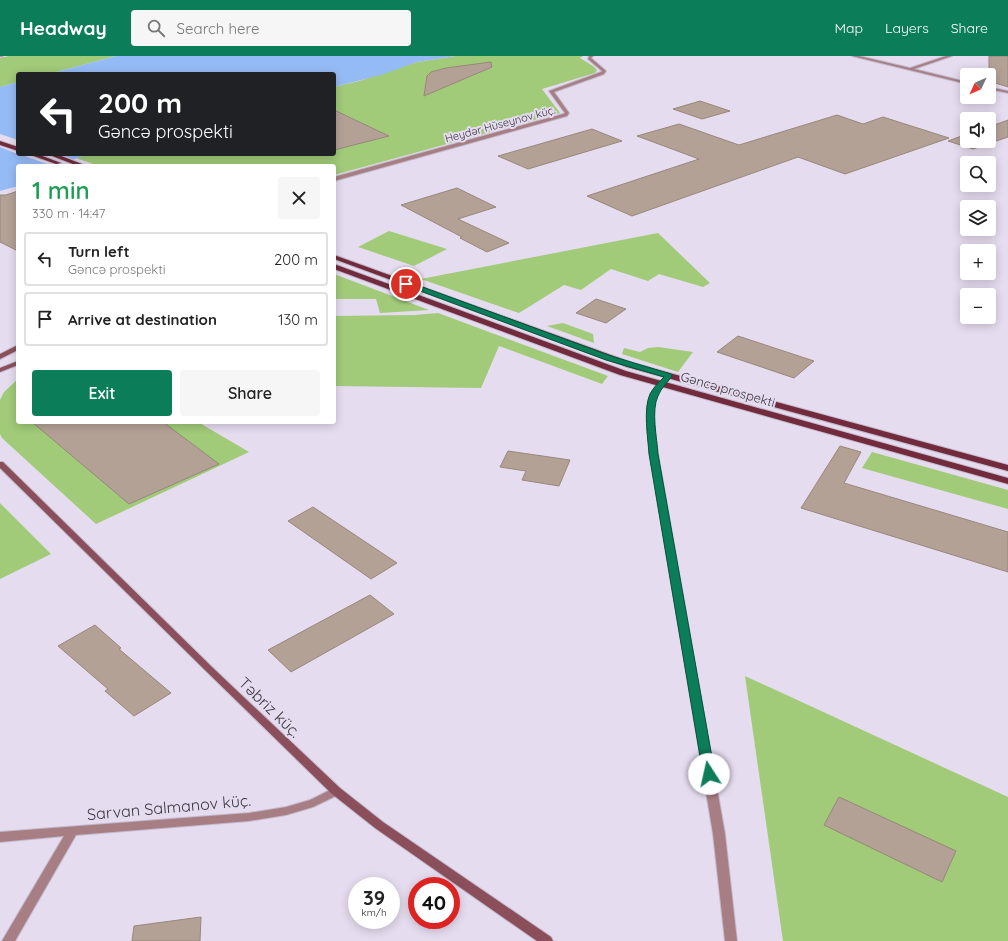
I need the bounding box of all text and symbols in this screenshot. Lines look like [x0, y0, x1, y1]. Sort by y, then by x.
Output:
search box [131, 10, 411, 46]
text: Headway [20, 16, 107, 40]
icon: search [145, 17, 167, 39]
text: Search here [177, 19, 259, 38]
text: Map [834, 19, 863, 37]
text: Layers [885, 19, 929, 37]
text: Share [951, 19, 988, 37]
north arrow [960, 68, 996, 104]
map controls [960, 68, 996, 324]
text: 200 m [98, 85, 182, 120]
icon: left [32, 88, 84, 140]
street label: Heydər Hüseynov küç. [443, 103, 557, 145]
button: sound [960, 112, 996, 148]
text: Gəncə prospekti [98, 120, 233, 143]
button: search [960, 156, 996, 192]
text: 1 min [32, 175, 90, 205]
button: close [278, 177, 320, 219]
button: layers [960, 200, 996, 236]
text: 330 m · 14:47 [32, 205, 105, 221]
text: Turn left [68, 242, 130, 261]
button: + [960, 244, 996, 280]
icon: left [34, 248, 56, 270]
text: 200 m [274, 250, 318, 269]
text: Gəncə prospekti [68, 261, 165, 277]
pin [389, 267, 423, 301]
icon: arrive [395, 273, 417, 295]
button: − [960, 288, 996, 324]
icon: arrive [34, 308, 56, 330]
text: Arrive at destination [68, 310, 217, 329]
text: 130 m [278, 310, 318, 329]
street label: Gəncə prospekti [679, 368, 777, 410]
button: Exit [32, 370, 172, 416]
button: Share [180, 370, 320, 416]
street label: Təbriz küç. [235, 672, 305, 742]
position arrow [688, 753, 730, 795]
street label: Sarvan Salmanov küç. [86, 790, 252, 824]
speed limit sign: 40 [408, 877, 460, 929]
text: 39 [363, 885, 385, 910]
text: km/h [361, 906, 387, 919]

